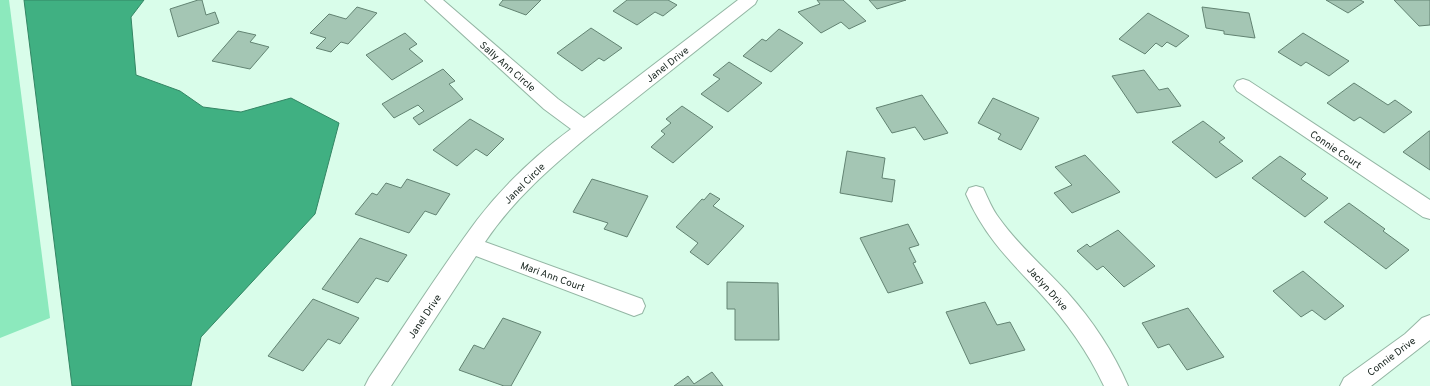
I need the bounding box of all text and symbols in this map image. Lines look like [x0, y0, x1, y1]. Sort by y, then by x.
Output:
street label: Sally Ann Circle [476, 39, 538, 95]
street label: Janel Drive [644, 44, 692, 86]
street label: Connie Court [1307, 128, 1364, 172]
street label: Janel Circle [502, 161, 548, 207]
street label: Mari Ann Court [518, 260, 587, 295]
street label: Jaclyn Drive [1023, 264, 1070, 314]
street label: Janel Drive [406, 292, 445, 341]
street label: Connie Drive [1365, 335, 1419, 380]

